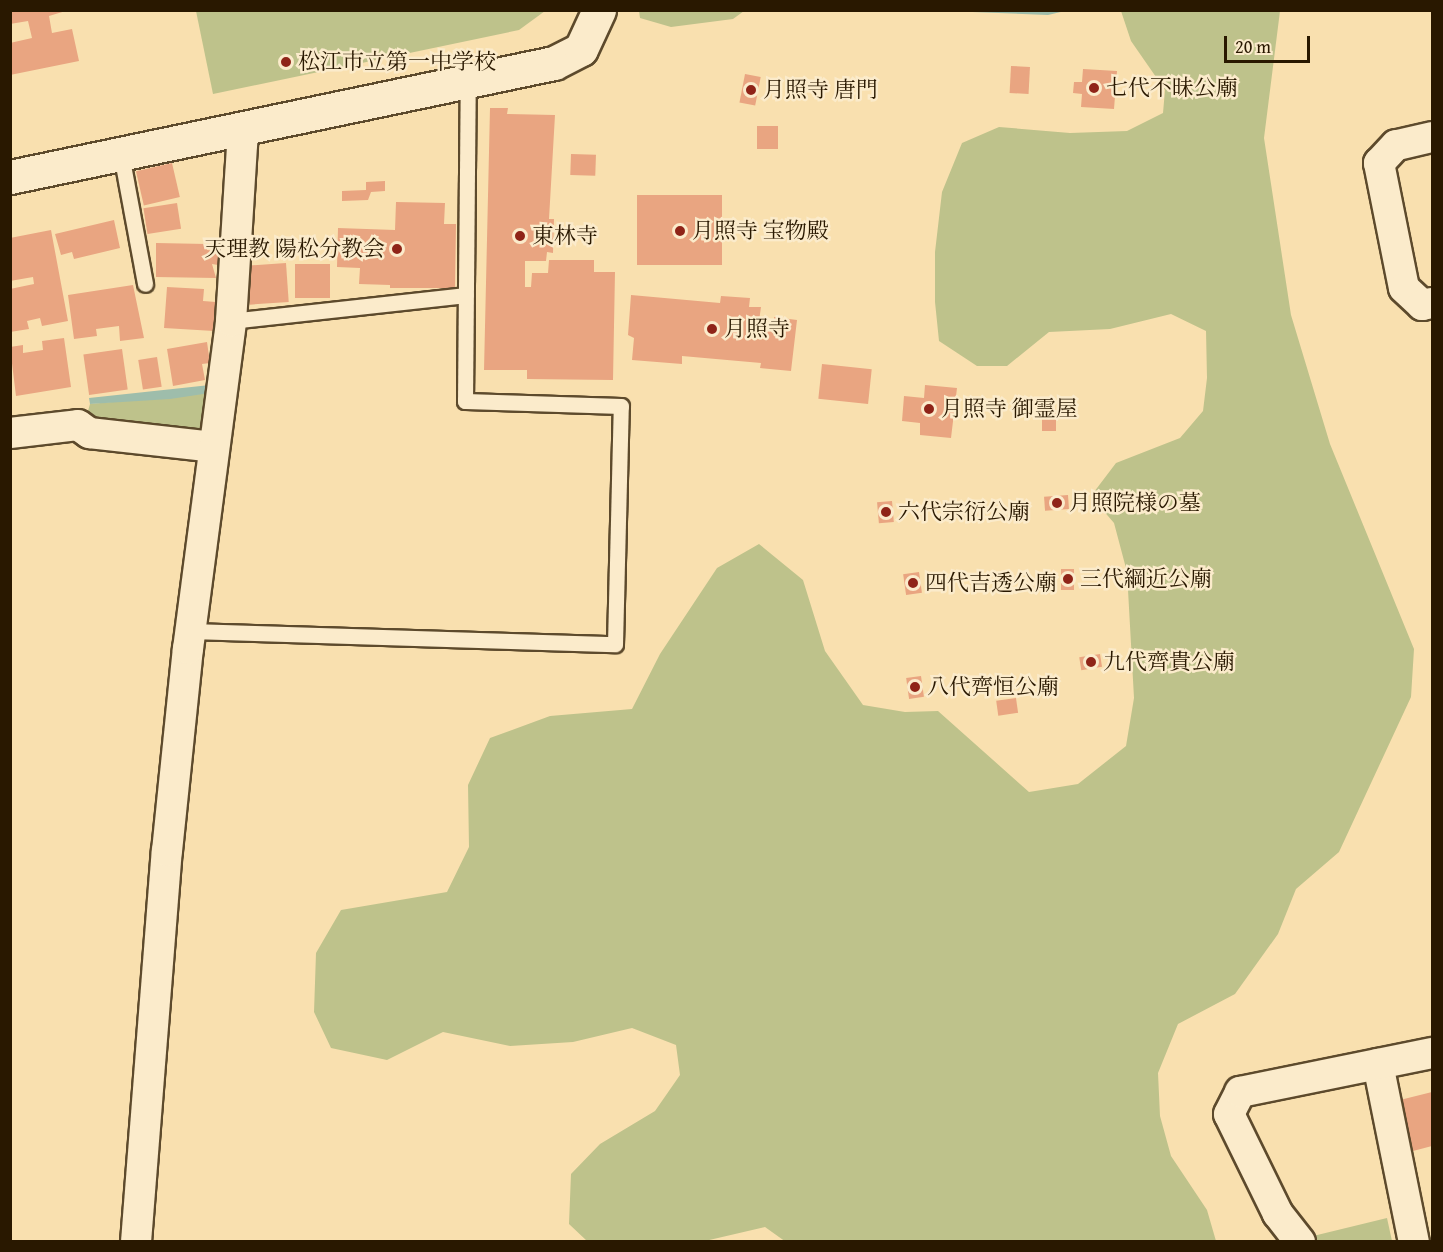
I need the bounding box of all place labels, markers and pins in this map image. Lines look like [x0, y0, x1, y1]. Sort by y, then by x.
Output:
place label: 松江市立第一中学校 [298, 49, 496, 75]
marker: 松江市立第一中学校 [279, 55, 293, 69]
place label: 七代不昧公廟 [1106, 75, 1238, 101]
place label: 月照寺 唐門 [763, 77, 878, 103]
marker: 七代不昧公廟 [1087, 81, 1101, 95]
marker: 月照寺 唐門 [744, 83, 758, 97]
place label: 月照寺 宝物殿 [692, 218, 829, 244]
place label: 東林寺 [532, 223, 598, 249]
marker: 月照寺 宝物殿 [673, 224, 687, 238]
marker: 東林寺 [513, 229, 527, 243]
place label: 天理教 陽松分教会 [204, 236, 385, 262]
marker: 天理教 陽松分教会 [390, 242, 404, 256]
place label: 月照寺 [724, 316, 790, 342]
marker: 月照寺 [705, 322, 719, 336]
place label: 月照寺 御霊屋 [941, 396, 1078, 422]
marker: 月照寺 御霊屋 [922, 402, 936, 416]
place label: 月照院様の墓 [1069, 490, 1201, 516]
marker: 月照院様の墓 [1050, 496, 1064, 510]
place label: 六代宗衍公廟 [898, 499, 1030, 525]
marker: 六代宗衍公廟 [879, 505, 893, 519]
place label: 三代綱近公廟 [1080, 566, 1212, 592]
place label: 四代吉透公廟 [925, 570, 1057, 596]
marker: 三代綱近公廟 [1061, 572, 1075, 586]
marker: 四代吉透公廟 [906, 576, 920, 590]
place label: 九代齊貴公廟 [1103, 649, 1235, 675]
marker: 九代齊貴公廟 [1084, 655, 1098, 669]
place label: 八代齊恒公廟 [927, 674, 1059, 700]
marker: 八代齊恒公廟 [908, 680, 922, 694]

